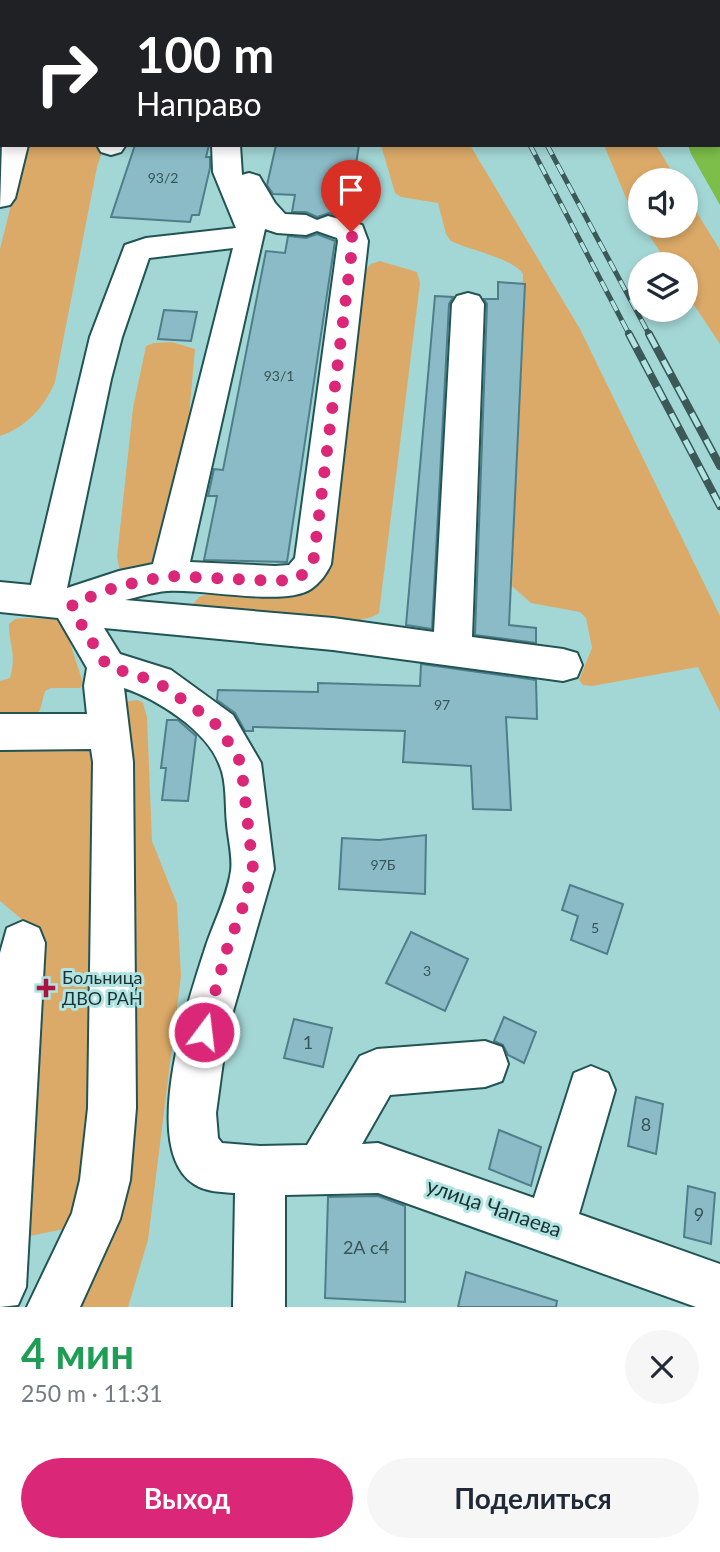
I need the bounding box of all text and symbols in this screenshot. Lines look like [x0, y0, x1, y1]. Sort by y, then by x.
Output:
text: 100 m [136, 25, 274, 83]
icon: right [21, 28, 112, 119]
text: Направо [136, 84, 262, 123]
pin [321, 160, 381, 232]
map controls [628, 168, 698, 322]
button: sound [628, 168, 698, 238]
house number: 93/2 [148, 169, 178, 186]
icon: arrive [332, 171, 370, 209]
button: layers [628, 252, 698, 322]
house number: 93/1 [264, 367, 294, 384]
house number: 97 [434, 696, 450, 713]
house number: 97Б [371, 856, 396, 873]
house number: 5 [591, 919, 599, 936]
house number: 3 [423, 962, 431, 979]
place label: Больница ДВО РАН [62, 966, 143, 1009]
marker: Больница ДВО РАН [36, 978, 56, 998]
position arrow [167, 995, 241, 1069]
house number: 1 [303, 1031, 313, 1053]
house number: 8 [641, 1113, 651, 1135]
street label: улица Чапаева [424, 1172, 565, 1241]
house number: 9 [694, 1203, 704, 1225]
house number: 2А с4 [343, 1236, 389, 1258]
text: 4 мин [21, 1328, 134, 1378]
button: close [625, 1330, 699, 1404]
text: 250 m · 11:31 [21, 1379, 163, 1407]
button: Выход [21, 1458, 353, 1538]
button: Поделиться [367, 1458, 699, 1538]

